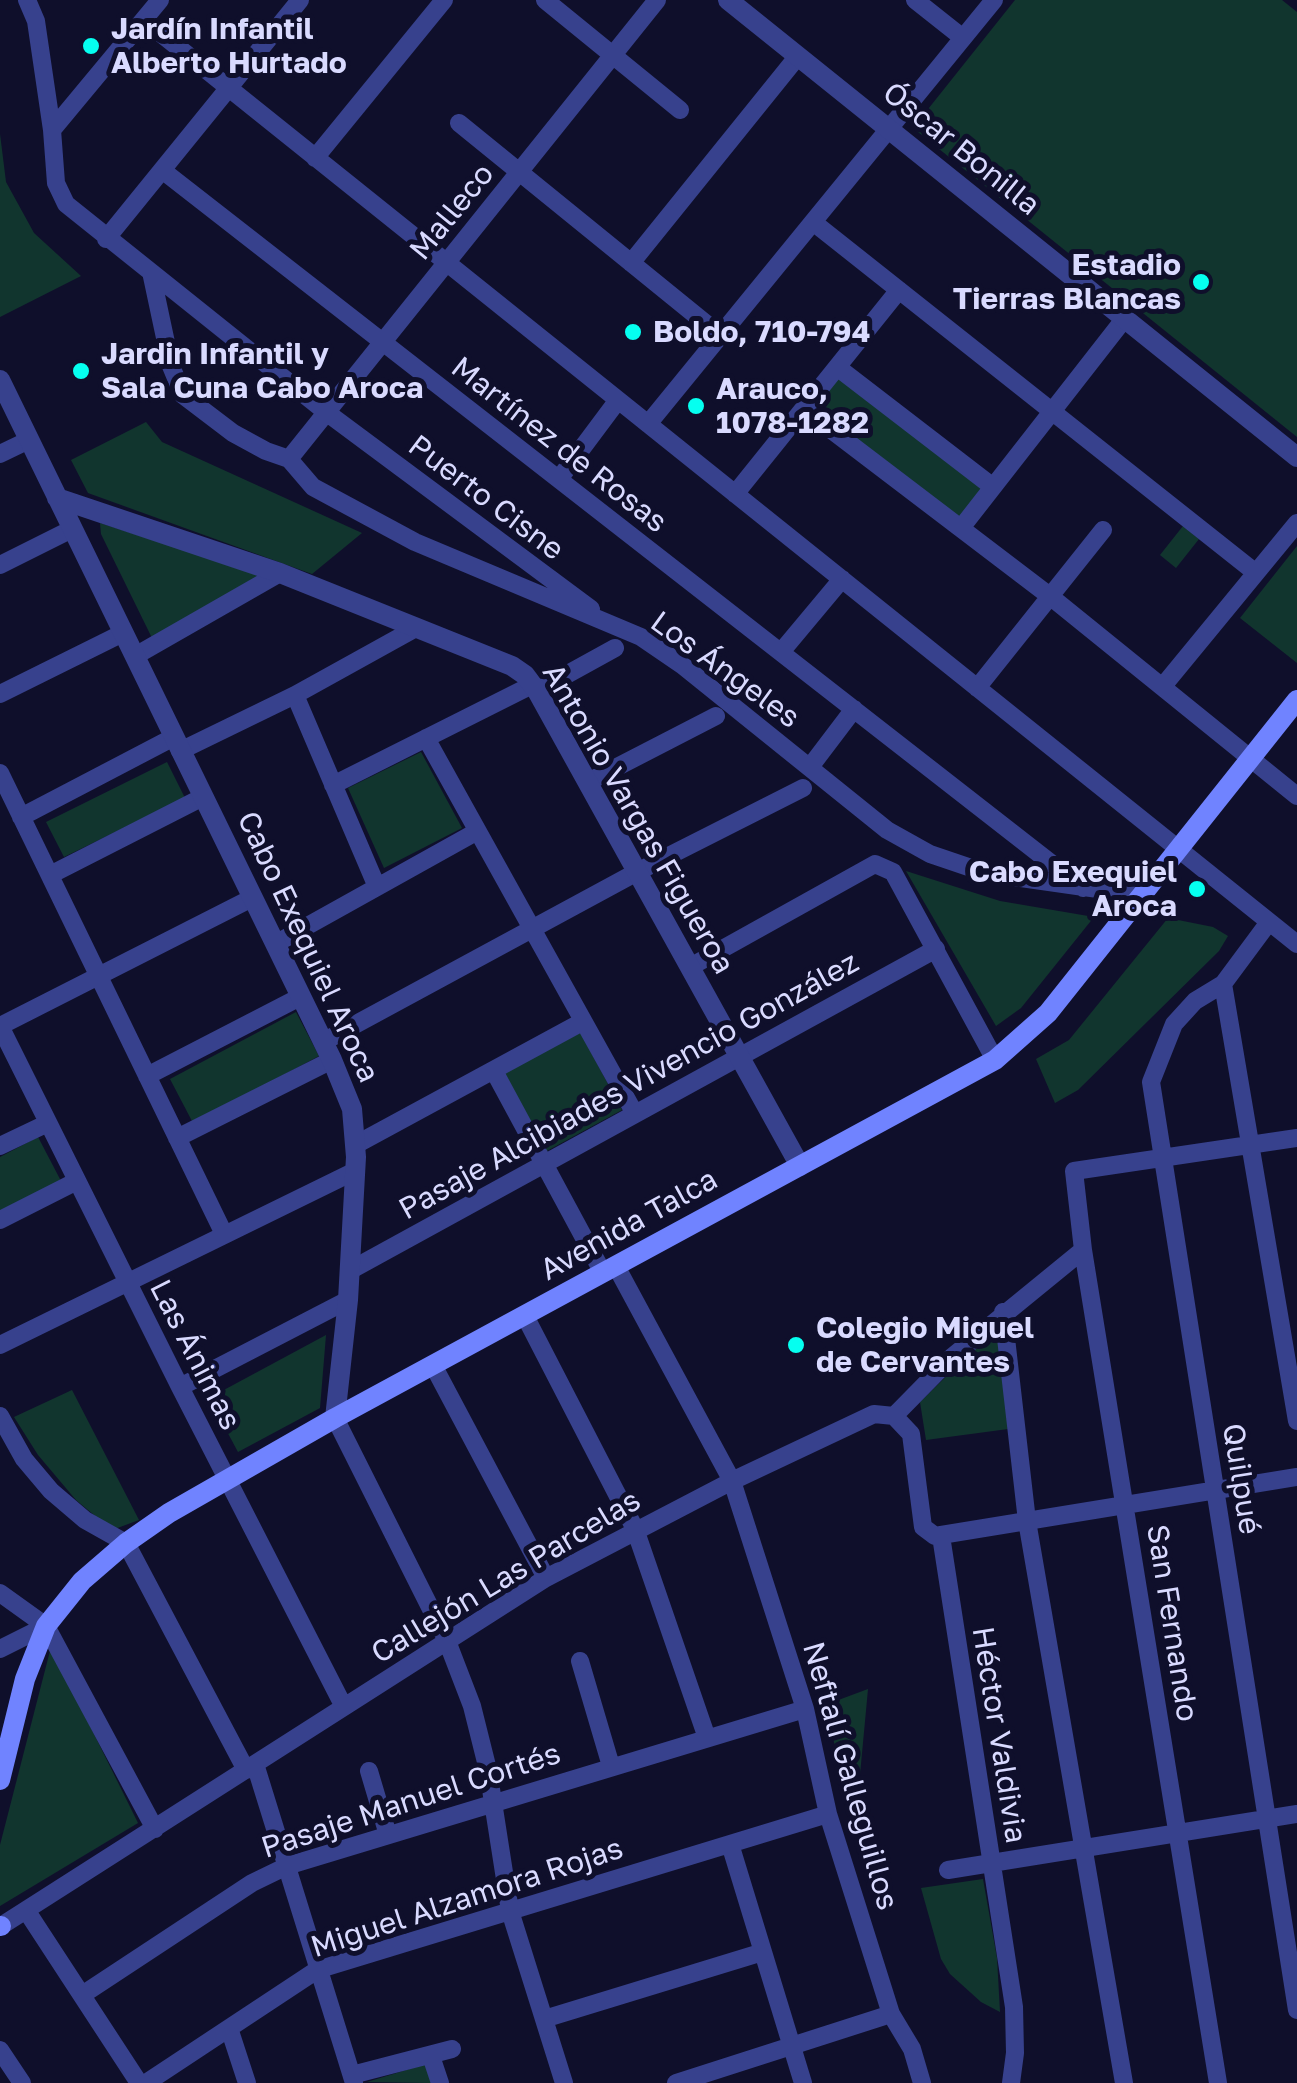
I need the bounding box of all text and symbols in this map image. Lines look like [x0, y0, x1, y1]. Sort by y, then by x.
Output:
place label: Jardín Infantil Alberto Hurtado [111, 11, 347, 82]
marker: Jardín Infantil Alberto Hurtado [80, 35, 102, 57]
street label: Óscar Bonilla [875, 75, 1047, 223]
street label: Malleco [402, 157, 502, 267]
place label: Estadio Tierras Blancas [953, 247, 1181, 318]
marker: Estadio Tierras Blancas [1190, 271, 1212, 293]
place label: Boldo, 710-794 [653, 314, 870, 350]
marker: Boldo, 710-794 [622, 321, 644, 343]
place label: Jardin Infantil y Sala Cuna Cabo Aroca [101, 336, 423, 406]
street label: Martínez de Rosas [444, 350, 674, 540]
marker: Jardin Infantil y Sala Cuna Cabo Aroca [70, 360, 92, 382]
place label: Arauco, 1078-1282 [716, 371, 869, 442]
marker: Arauco, 1078-1282 [685, 395, 707, 417]
street label: Puerto Cisne [401, 428, 571, 568]
street label: Los Ángeles [644, 604, 806, 736]
street label: Antonio Vargas Figueroa [534, 658, 742, 980]
street label: Cabo Exequiel Aroca [229, 806, 387, 1088]
place label: Cabo Exequiel Aroca [969, 854, 1177, 924]
marker: Cabo Exequiel Aroca [1186, 878, 1208, 900]
street label: Pasaje Alcibiades Vivencio González [393, 944, 865, 1228]
street label: Avenida Talca [534, 1162, 724, 1288]
street label: Las Ánimas [142, 1274, 248, 1436]
place label: Colegio Miguel de Cervantes [816, 1310, 1034, 1380]
marker: Colegio Miguel de Cervantes [785, 1334, 807, 1356]
street label: Quilpué [1214, 1421, 1268, 1537]
street label: Callejón Las Parcelas [365, 1482, 647, 1672]
street label: San Fernando [1139, 1522, 1205, 1724]
street label: Héctor Valdivia [964, 1624, 1034, 1846]
street label: Neftalí Galleguillos [795, 1638, 905, 1914]
street label: Pasaje Manuel Cortés [257, 1736, 565, 1866]
street label: Miguel Alzamora Rojas [306, 1831, 628, 1965]

